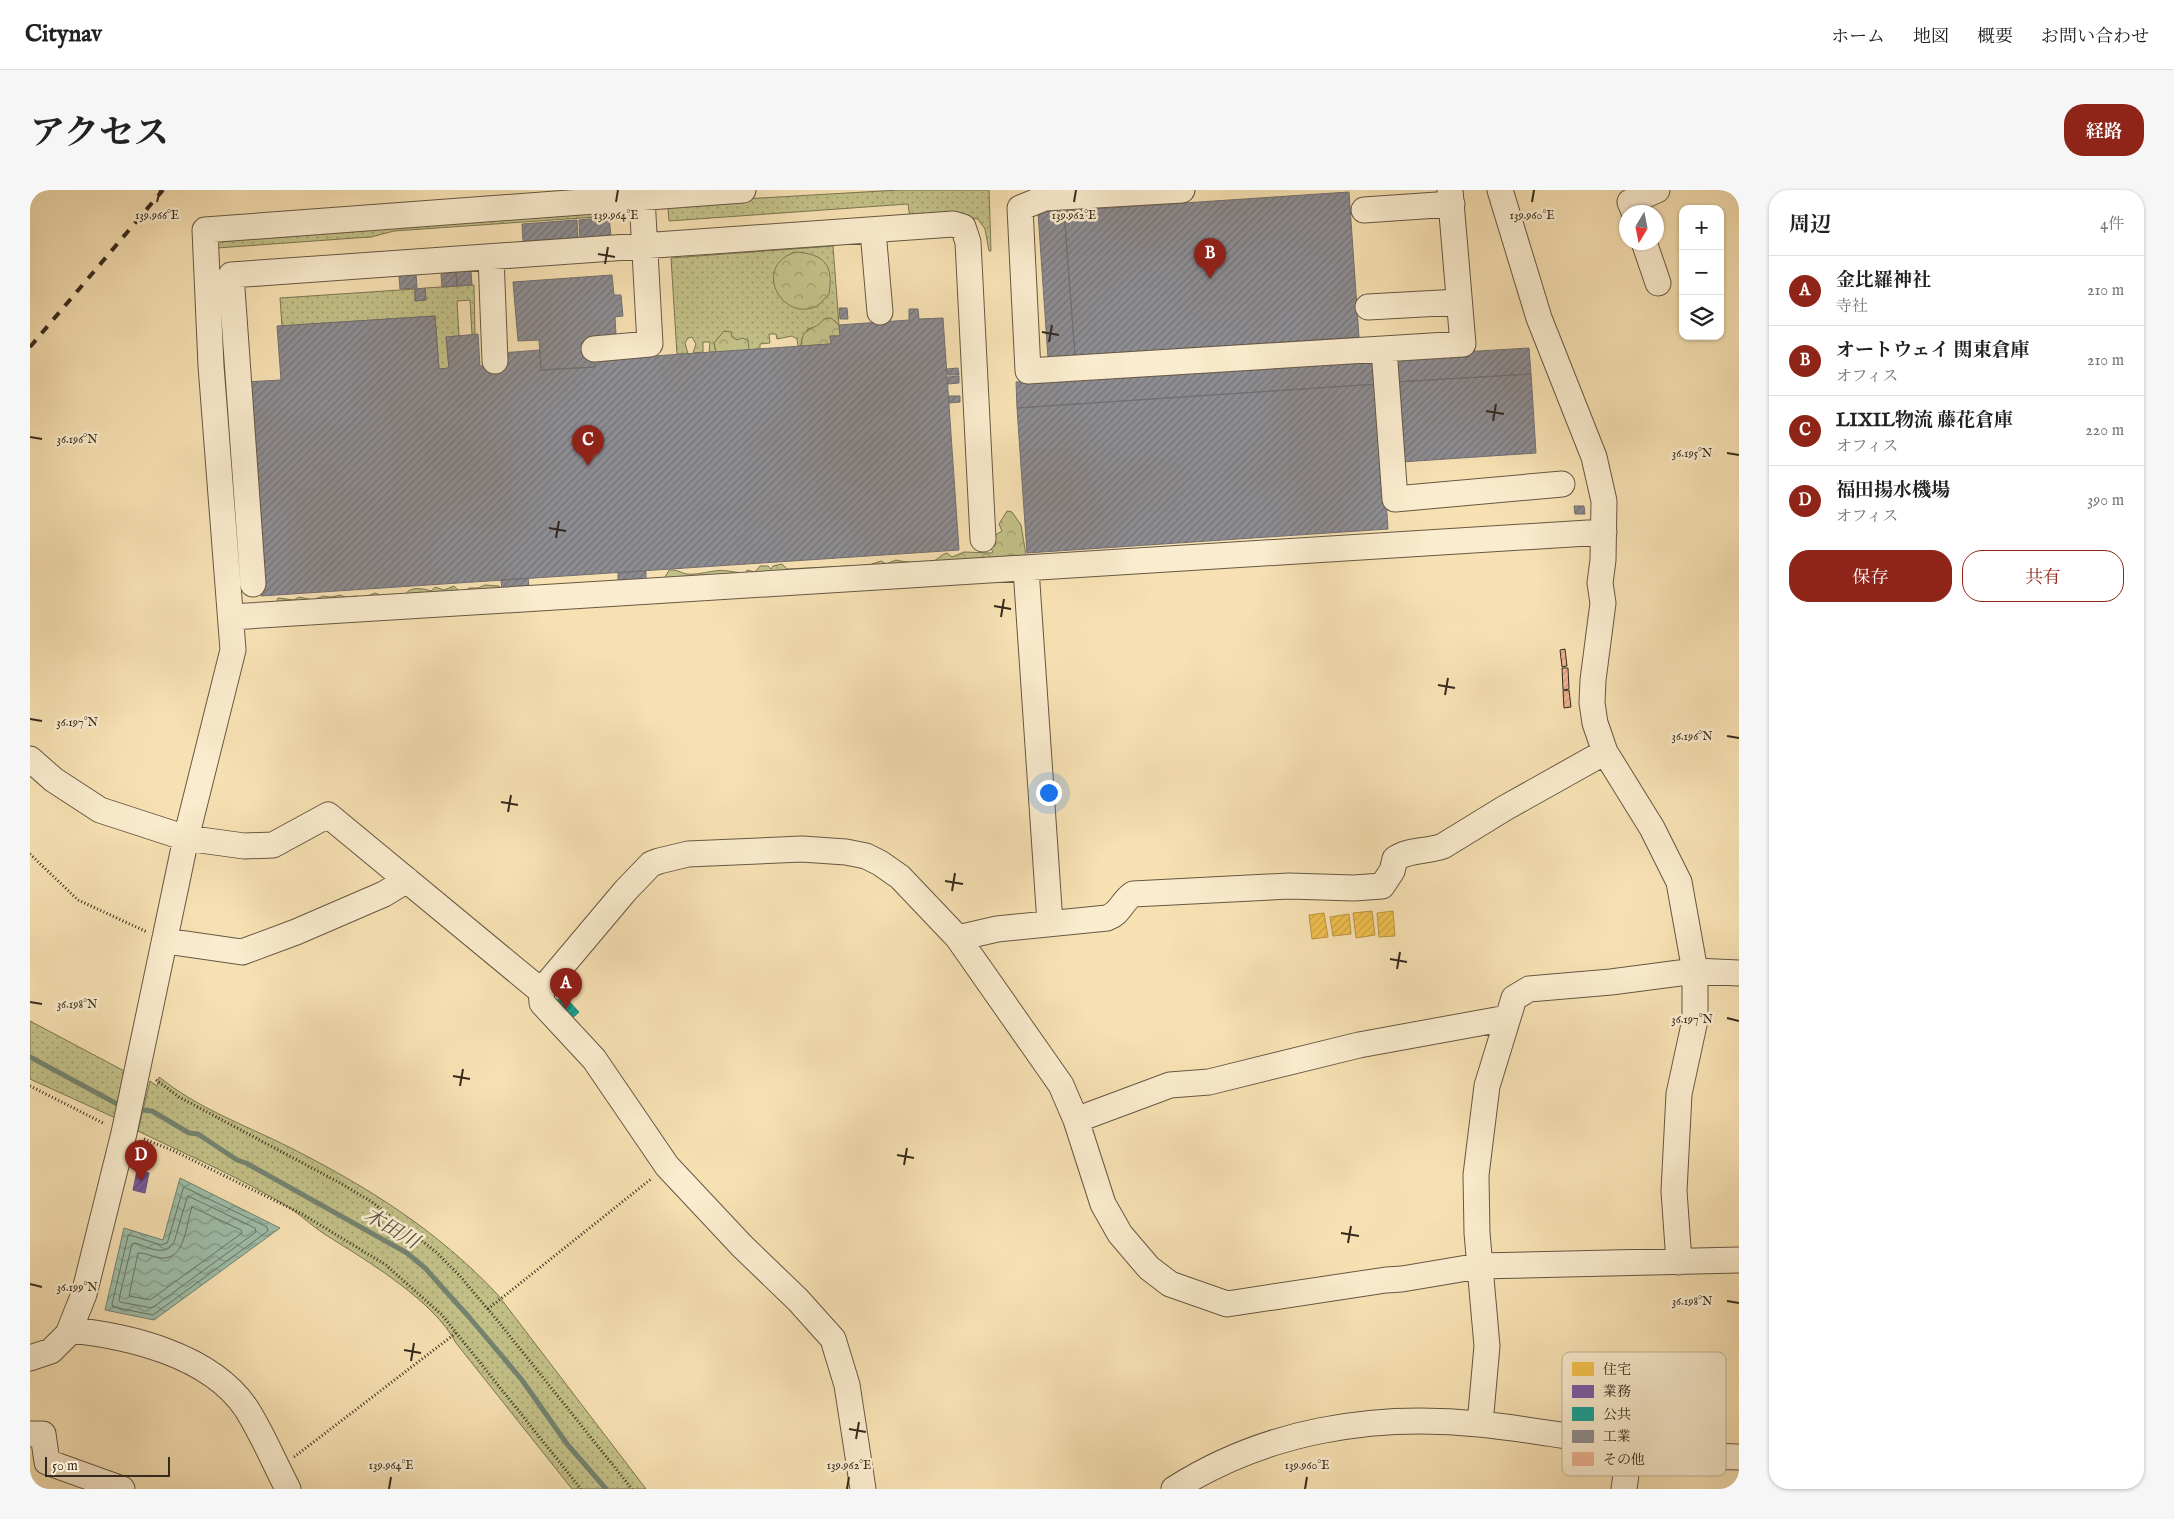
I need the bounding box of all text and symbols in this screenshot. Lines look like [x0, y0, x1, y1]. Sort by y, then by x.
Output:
text: Citynav [25, 19, 102, 50]
text: ホーム [1831, 26, 1885, 49]
text: 地図 [1913, 26, 1949, 49]
text: 概要 [1977, 26, 2013, 49]
text: お問い合わせ [2041, 26, 2149, 49]
button: 経路 [2064, 104, 2144, 156]
text: アクセス [30, 112, 169, 157]
north arrow [1619, 205, 1664, 250]
map controls [1679, 205, 1724, 340]
button: + [1679, 205, 1724, 250]
text: 139.966°E [135, 208, 179, 223]
text: 139.964°E [593, 208, 639, 223]
text: 139.962°E [1052, 208, 1096, 223]
text: 139.960°E [1509, 208, 1555, 223]
text: 周辺 [1789, 212, 1831, 239]
text: 4件 [2100, 215, 2124, 235]
pin: B [1194, 238, 1226, 279]
button: − [1679, 250, 1724, 295]
text: 金比羅神社 [1836, 269, 1931, 293]
text: A [1800, 281, 1810, 301]
text: 210 m [2087, 281, 2124, 301]
button: layers [1679, 295, 1724, 340]
text: 寺社 [1836, 297, 1868, 317]
text: オートウェイ 関東倉庫 [1836, 339, 2029, 363]
text: B [1800, 351, 1810, 371]
text: 210 m [2087, 351, 2124, 371]
text: オフィス [1836, 367, 1898, 387]
text: LIXIL物流 藤花倉庫 [1836, 409, 2013, 433]
text: C [1799, 421, 1811, 441]
text: 220 m [2085, 421, 2124, 441]
pin: C [572, 425, 604, 466]
text: 36.196°N [56, 432, 98, 447]
text: オフィス [1836, 437, 1898, 457]
text: 36.195°N [1672, 446, 1713, 461]
text: 福田揚水機場 [1836, 479, 1950, 503]
text: D [1799, 491, 1811, 511]
text: 390 m [2087, 491, 2124, 511]
text: オフィス [1836, 507, 1898, 527]
button: 保存 [1789, 550, 1952, 602]
button: 共有 [1962, 550, 2124, 602]
text: 36.197°N [56, 715, 98, 730]
text: 36.196°N [1671, 729, 1713, 744]
your location [1036, 780, 1062, 806]
pin: A [550, 968, 582, 1009]
text: 36.198°N [57, 997, 98, 1012]
text: 36.197°N [1671, 1012, 1713, 1027]
pin: D [125, 1140, 157, 1181]
water label: 木田川 [359, 1203, 425, 1256]
text: 36.199°N [56, 1280, 98, 1295]
text: 36.198°N [1672, 1294, 1713, 1309]
legend [1562, 1352, 1726, 1476]
text: 住宅 [1603, 1361, 1631, 1379]
text: 業務 [1603, 1383, 1631, 1401]
text: 公共 [1603, 1406, 1631, 1424]
text: 工業 [1603, 1428, 1631, 1446]
text: その他 [1603, 1451, 1645, 1469]
scale bar [45, 1454, 170, 1477]
text: 50 m [52, 1457, 78, 1475]
text: 139.964°E [368, 1458, 414, 1473]
text: 139.962°E [827, 1458, 871, 1473]
text: 139.960°E [1284, 1458, 1330, 1473]

